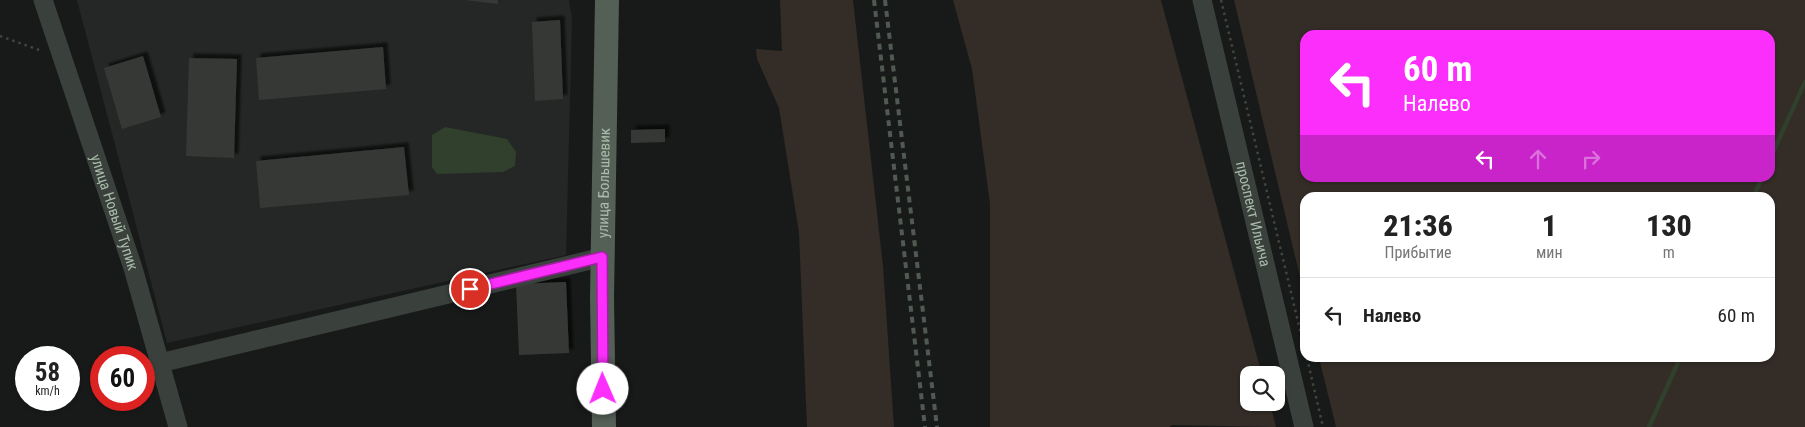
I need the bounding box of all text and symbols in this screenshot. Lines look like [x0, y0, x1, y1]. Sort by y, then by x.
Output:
text: 60 m [1403, 49, 1472, 90]
icon: left [1320, 50, 1385, 115]
text: Налево [1403, 91, 1471, 116]
street label: улица Большевик [594, 128, 614, 238]
icon: left [1471, 145, 1499, 173]
icon: ahead [1524, 145, 1552, 173]
icon: right [1577, 145, 1605, 173]
street label: улица Новый Тупик [86, 152, 142, 273]
street label: проспект Ильича [1232, 160, 1274, 268]
text: 21:36 [1383, 208, 1453, 243]
text: 1 [1542, 208, 1557, 243]
text: 130 [1646, 208, 1692, 243]
text: Прибытие [1384, 243, 1452, 262]
text: мин [1536, 243, 1563, 262]
text: m [1663, 243, 1675, 262]
pin [449, 268, 491, 310]
icon: arrive [456, 275, 484, 303]
icon: left [1320, 301, 1348, 329]
text: Налево [1363, 304, 1421, 327]
text: 60 m [1718, 304, 1755, 327]
speed limit sign: 60 [90, 346, 155, 411]
text: 58 [35, 358, 60, 387]
position arrow [576, 362, 628, 414]
map controls [1240, 366, 1285, 411]
button: search [1240, 366, 1285, 411]
text: km/h [35, 384, 60, 398]

